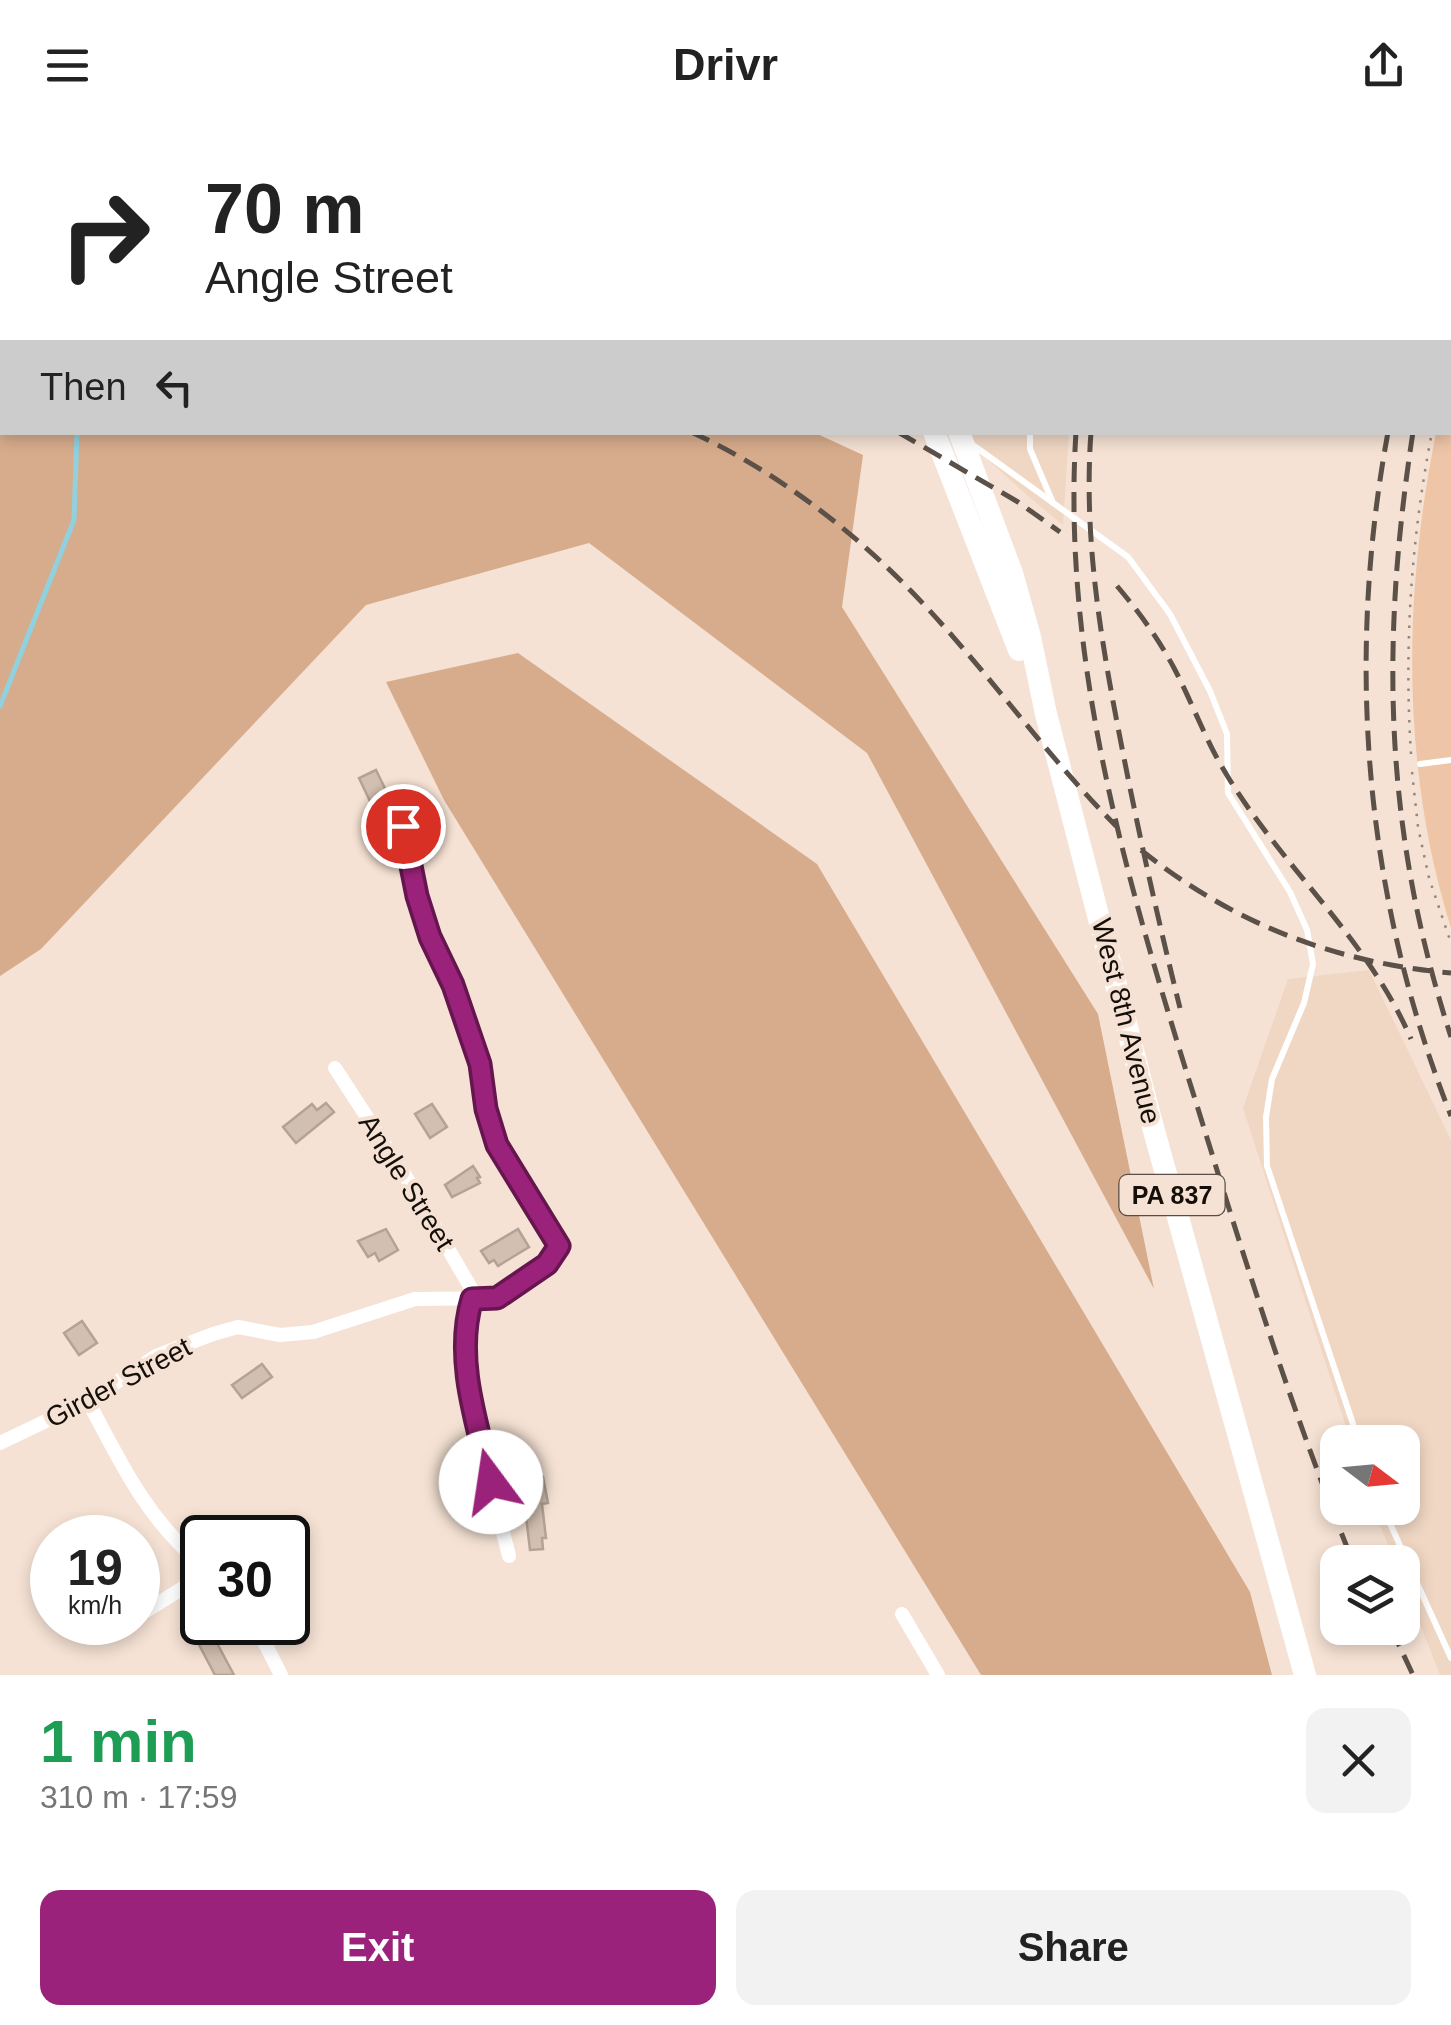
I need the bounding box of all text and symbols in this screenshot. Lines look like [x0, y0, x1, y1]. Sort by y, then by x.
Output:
icon: menu [40, 38, 95, 93]
icon: share [1356, 38, 1411, 93]
text: Drivr [673, 39, 778, 90]
icon: right [40, 170, 170, 300]
text: 70 m [205, 170, 365, 248]
text: Angle Street [205, 252, 453, 303]
icon: left [147, 360, 202, 415]
text: Then [40, 366, 127, 408]
pin [361, 784, 446, 869]
icon: arrive [376, 799, 431, 854]
street label: West 8th Avenue [1086, 915, 1167, 1127]
street label: Angle Street [353, 1109, 461, 1256]
road number: PA 837 [1120, 1175, 1224, 1215]
street label: Girder Street [40, 1331, 196, 1434]
north arrow [1320, 1425, 1420, 1525]
map controls [1320, 1425, 1420, 1645]
position arrow [439, 1430, 543, 1534]
speed limit sign: 30 [180, 1515, 310, 1645]
text: 19 [67, 1540, 123, 1596]
button: layers [1320, 1545, 1420, 1645]
text: km/h [68, 1591, 122, 1619]
text: 1 min [40, 1708, 197, 1775]
button: close [1306, 1708, 1411, 1813]
text: 310 m · 17:59 [40, 1779, 237, 1815]
button: Exit [40, 1890, 716, 2005]
button: Share [736, 1890, 1411, 2005]

